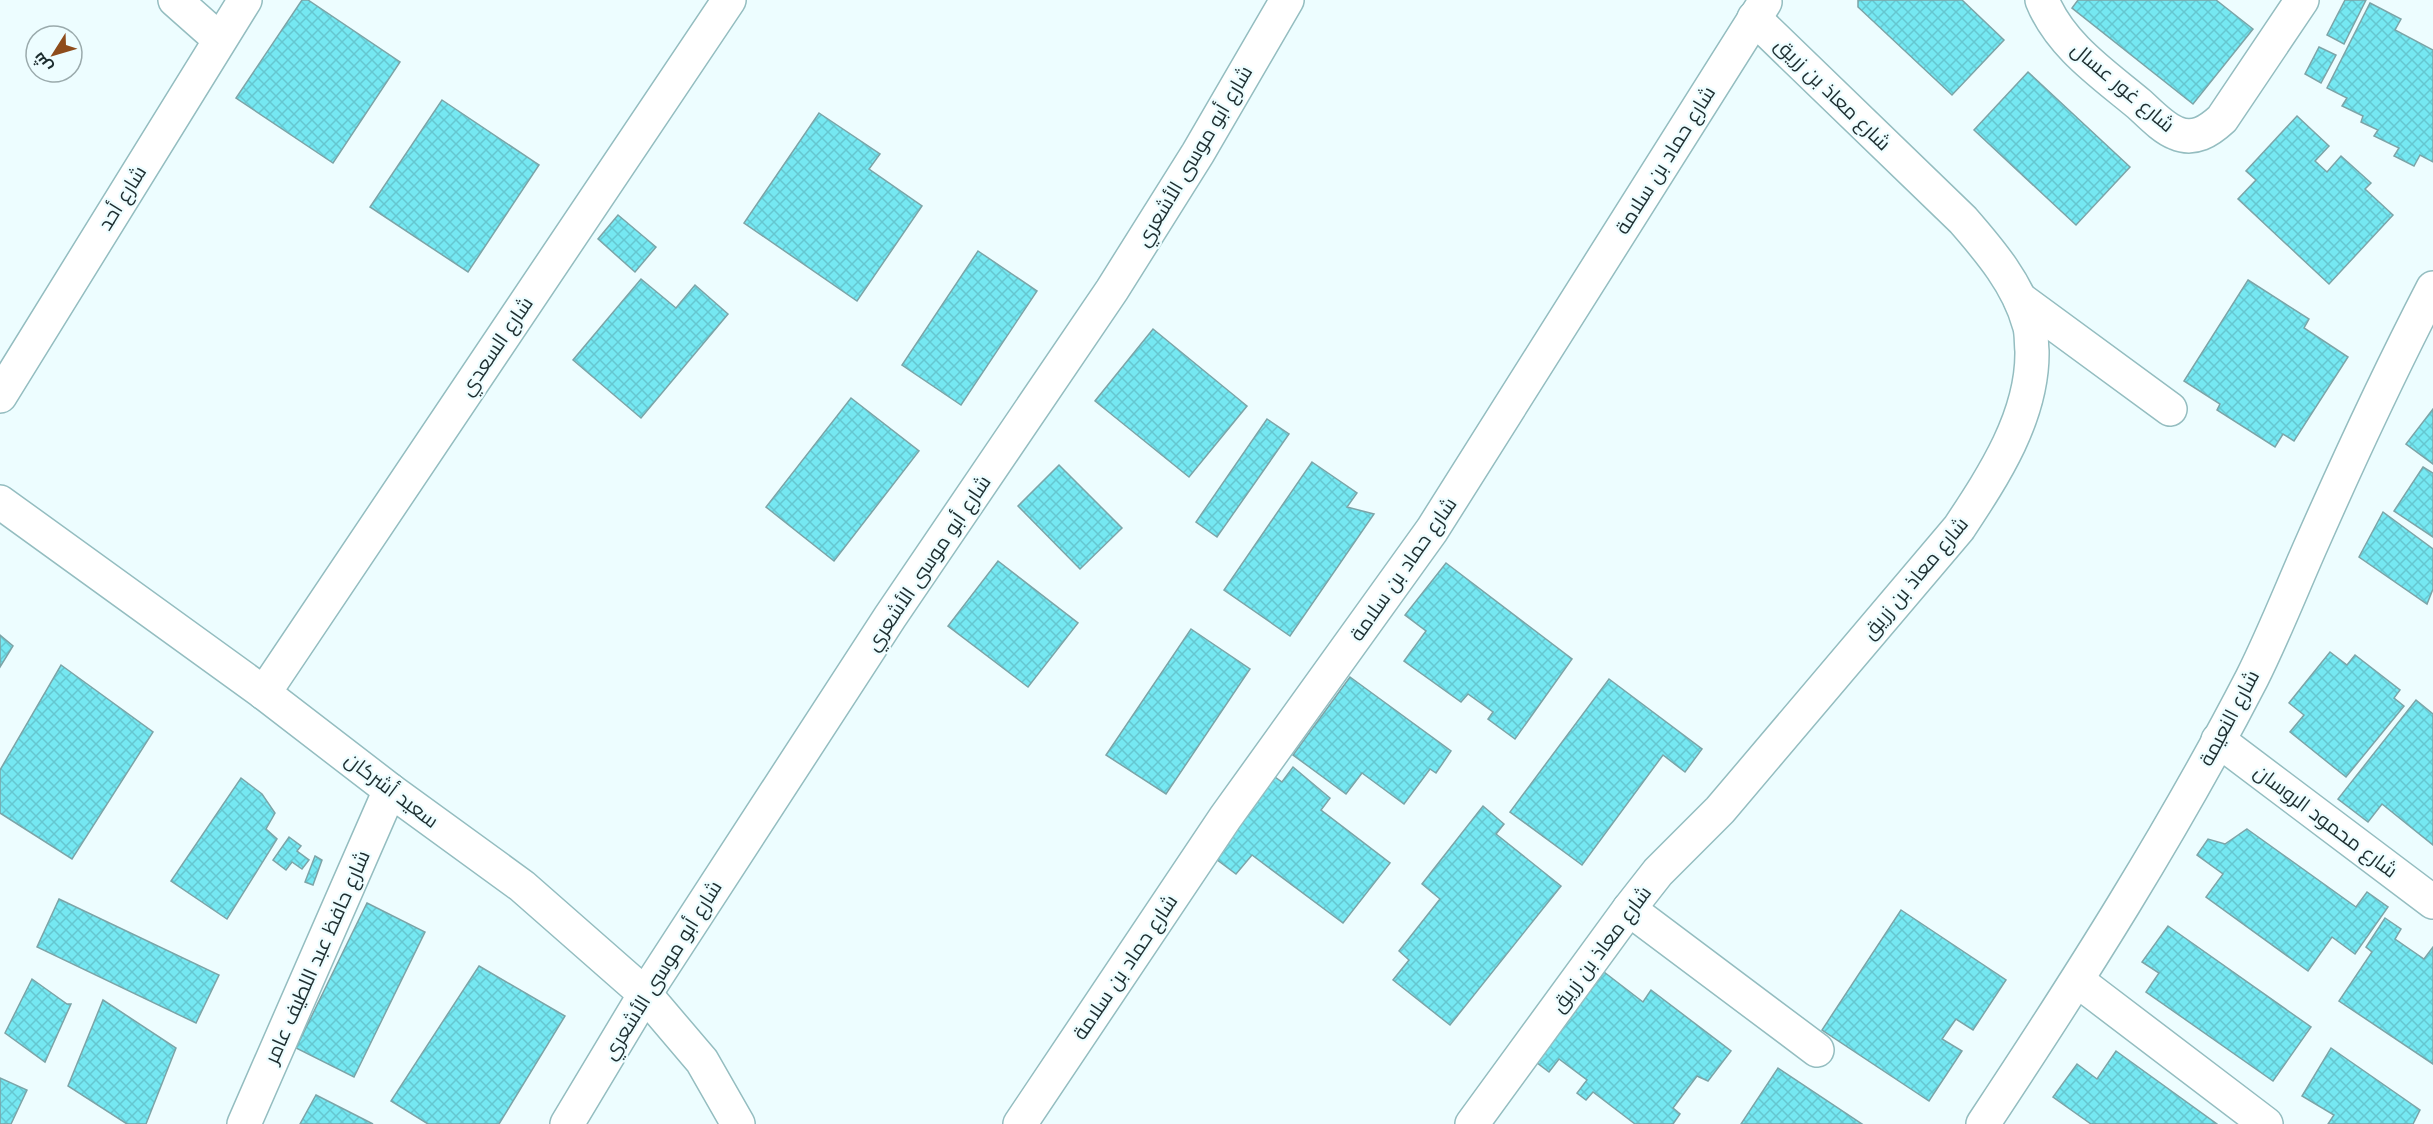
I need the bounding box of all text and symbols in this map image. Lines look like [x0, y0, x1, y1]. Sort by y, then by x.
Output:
north arrow [24, 24, 84, 84]
street label: شارع معاذ بن زريق [1769, 33, 1896, 157]
street label: شارع غور عسال [2065, 37, 2179, 139]
text: ش [28, 49, 56, 77]
street label: شارع أبو موسى الأشعري [1131, 61, 1261, 253]
street label: شارع حماد بن سلامة [1610, 82, 1722, 239]
street label: شارع أحد [93, 161, 153, 236]
street label: شارع السعدي [454, 292, 541, 402]
street label: شارع أبو موسى الأشعري [860, 471, 999, 657]
street label: شارع حماد بن سلامة [1344, 493, 1463, 647]
street label: شارع معاذ بن زريق [1857, 512, 1975, 645]
street label: شارع النعيمة [2194, 666, 2266, 771]
street label: سعيد أشركان [340, 747, 444, 834]
street label: شارع محمود الروسان [2248, 759, 2402, 884]
street label: شارع حافظ عبد اللطيف عامر [259, 847, 377, 1069]
street label: شارع أبو موسى الأشعري [597, 876, 730, 1066]
street label: شارع معاذ بن زريق [1546, 881, 1658, 1018]
street label: شارع حماد بن سلامة [1068, 890, 1184, 1045]

